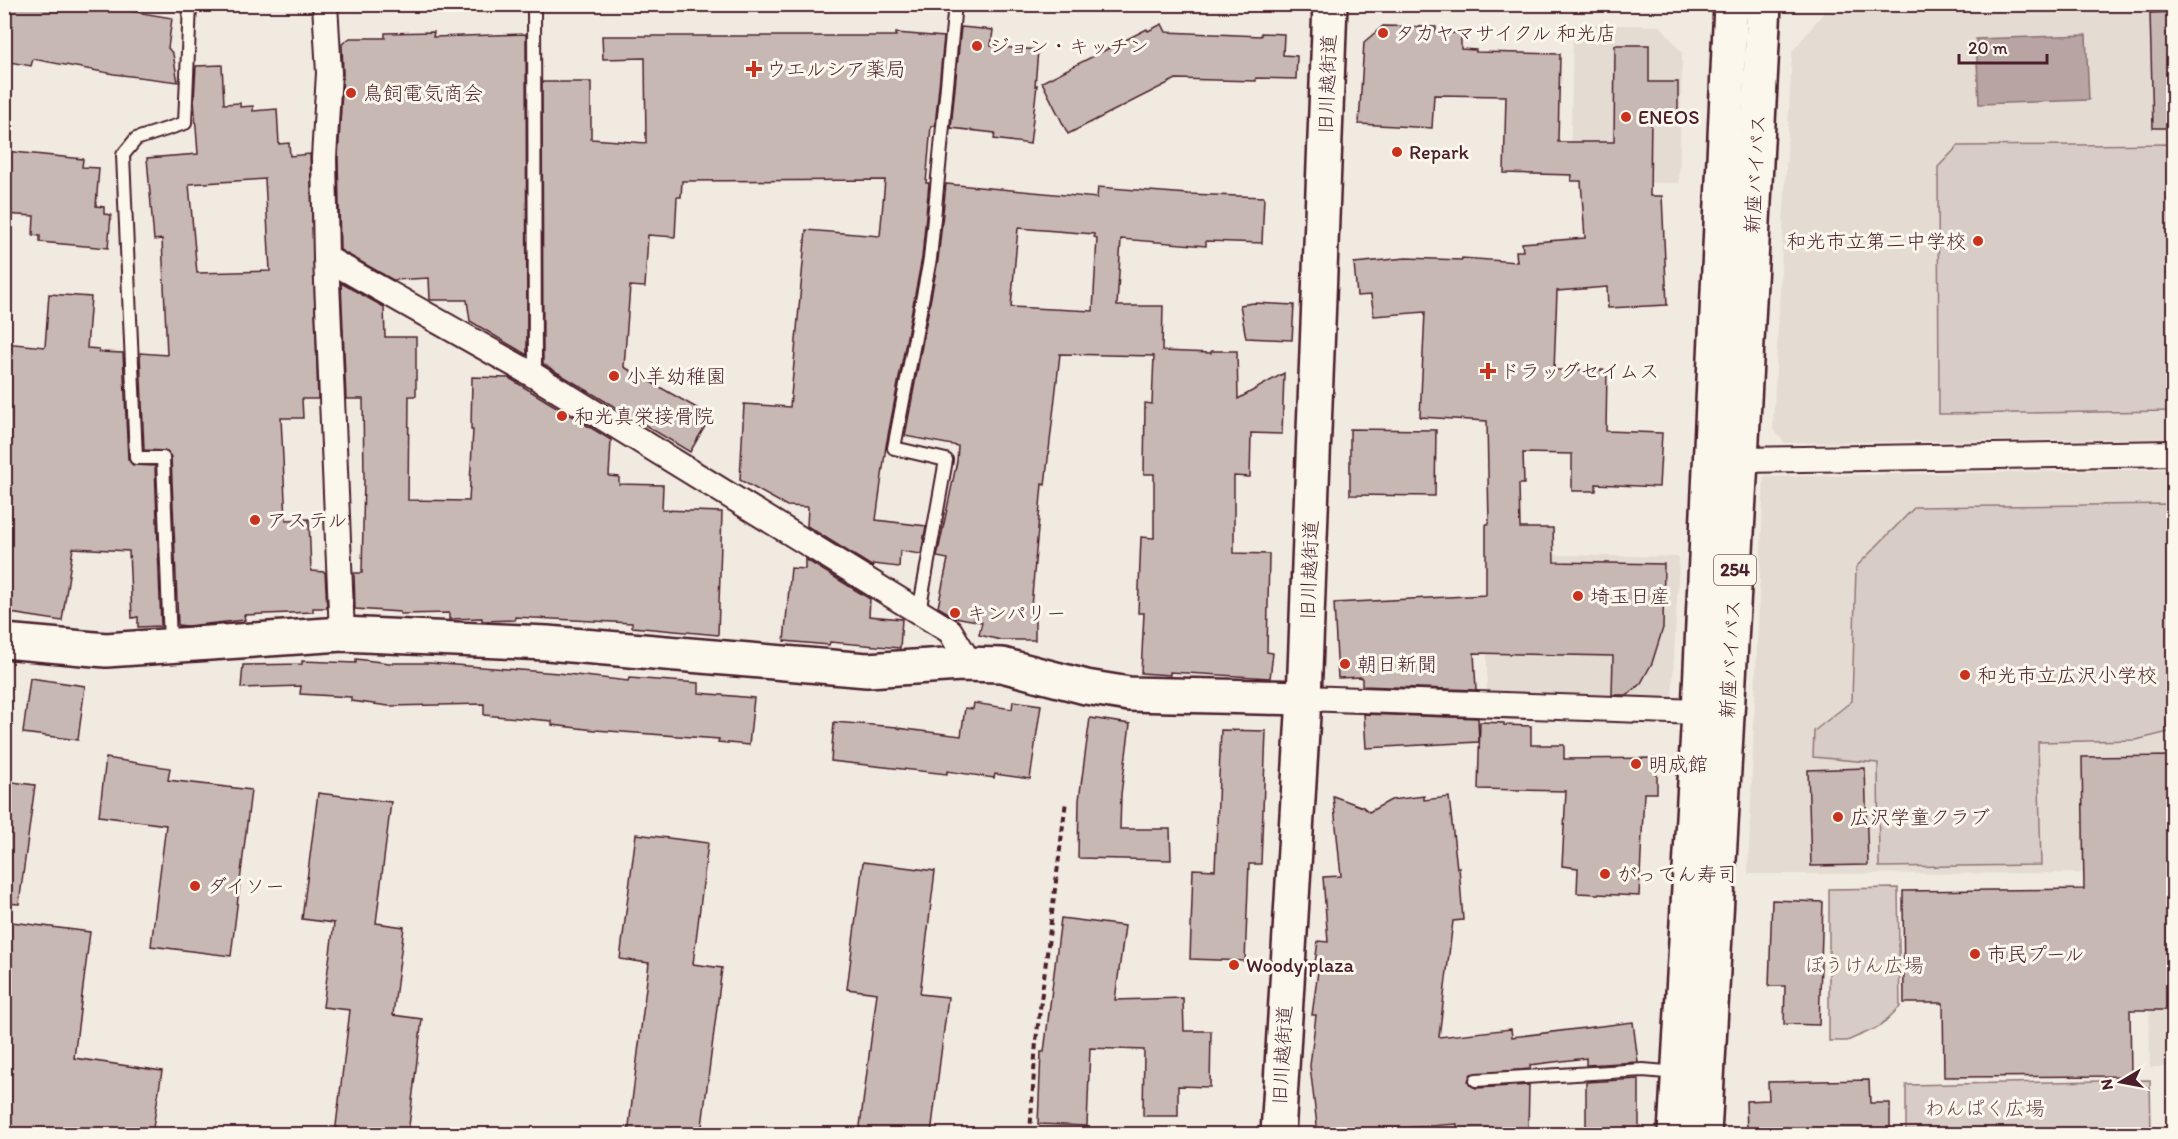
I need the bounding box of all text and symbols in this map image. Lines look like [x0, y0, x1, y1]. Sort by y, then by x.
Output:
place label: タカヤマサイクル 和光店 [1395, 21, 1616, 45]
marker: タカヤマサイクル 和光店 [1376, 26, 1390, 40]
scale bar [1959, 27, 2048, 65]
place label: ジョン・キッチン [989, 34, 1149, 58]
street label: 旧川越街道 [1313, 34, 1341, 134]
text: 20 m [1968, 37, 2008, 59]
marker: ジョン・キッチン [970, 39, 984, 53]
place label: ウエルシア薬局 [766, 57, 906, 81]
marker: ウエルシア薬局 [747, 62, 761, 76]
place label: 鳥飼電気商会 [363, 81, 483, 105]
marker: 鳥飼電気商会 [344, 86, 358, 100]
place label: ENEOS [1638, 105, 1699, 129]
marker: ENEOS [1619, 110, 1633, 124]
street label: 新座バイパス [1740, 114, 1770, 234]
place label: Repark [1409, 140, 1469, 164]
marker: Repark [1390, 145, 1404, 159]
place label: 和光市立第二中学校 [1786, 229, 1966, 253]
marker: 和光市立第二中学校 [1971, 234, 1985, 248]
place label: ドラッグセイムス [1500, 359, 1659, 383]
place label: 小羊幼稚園 [626, 364, 726, 388]
marker: ドラッグセイムス [1481, 364, 1495, 378]
marker: 小羊幼稚園 [607, 369, 621, 383]
place label: 和光真栄接骨院 [574, 404, 714, 428]
marker: 和光真栄接骨院 [555, 409, 569, 423]
place label: アステル [267, 508, 347, 532]
marker: アステル [248, 513, 262, 527]
street label: 旧川越街道 [1295, 520, 1323, 620]
road number: 254 [1714, 555, 1756, 585]
place label: 埼玉日産 [1590, 584, 1670, 608]
marker: 埼玉日産 [1571, 589, 1585, 603]
street label: 新座バイパス [1715, 599, 1745, 719]
place label: キンパリー [967, 601, 1066, 625]
marker: キンパリー [948, 606, 962, 620]
place label: 朝日新聞 [1357, 652, 1437, 676]
marker: 朝日新聞 [1338, 657, 1352, 671]
place label: 和光市立広沢小学校 [1977, 663, 2157, 687]
marker: 和光市立広沢小学校 [1958, 668, 1972, 682]
place label: 明成館 [1648, 752, 1708, 776]
marker: 明成館 [1629, 757, 1643, 771]
place label: 広沢学童クラブ [1850, 805, 1990, 829]
marker: 広沢学童クラブ [1831, 810, 1845, 824]
place label: がってん寿司 [1617, 862, 1737, 886]
marker: がってん寿司 [1598, 867, 1612, 881]
place label: ダイソー [207, 874, 285, 898]
marker: ダイソー [188, 879, 202, 893]
place label: 市民プール [1987, 942, 2085, 966]
marker: 市民プール [1968, 947, 1982, 961]
place label: Woody plaza [1246, 953, 1354, 977]
park label: ぼうけん広場 [1804, 953, 1924, 977]
marker: Woody plaza [1227, 958, 1241, 972]
street label: 旧川越街道 [1267, 1004, 1297, 1106]
north arrow [2091, 1052, 2151, 1112]
text: N [2096, 1078, 2117, 1091]
park label: わんぱく広場 [1925, 1096, 2045, 1120]

